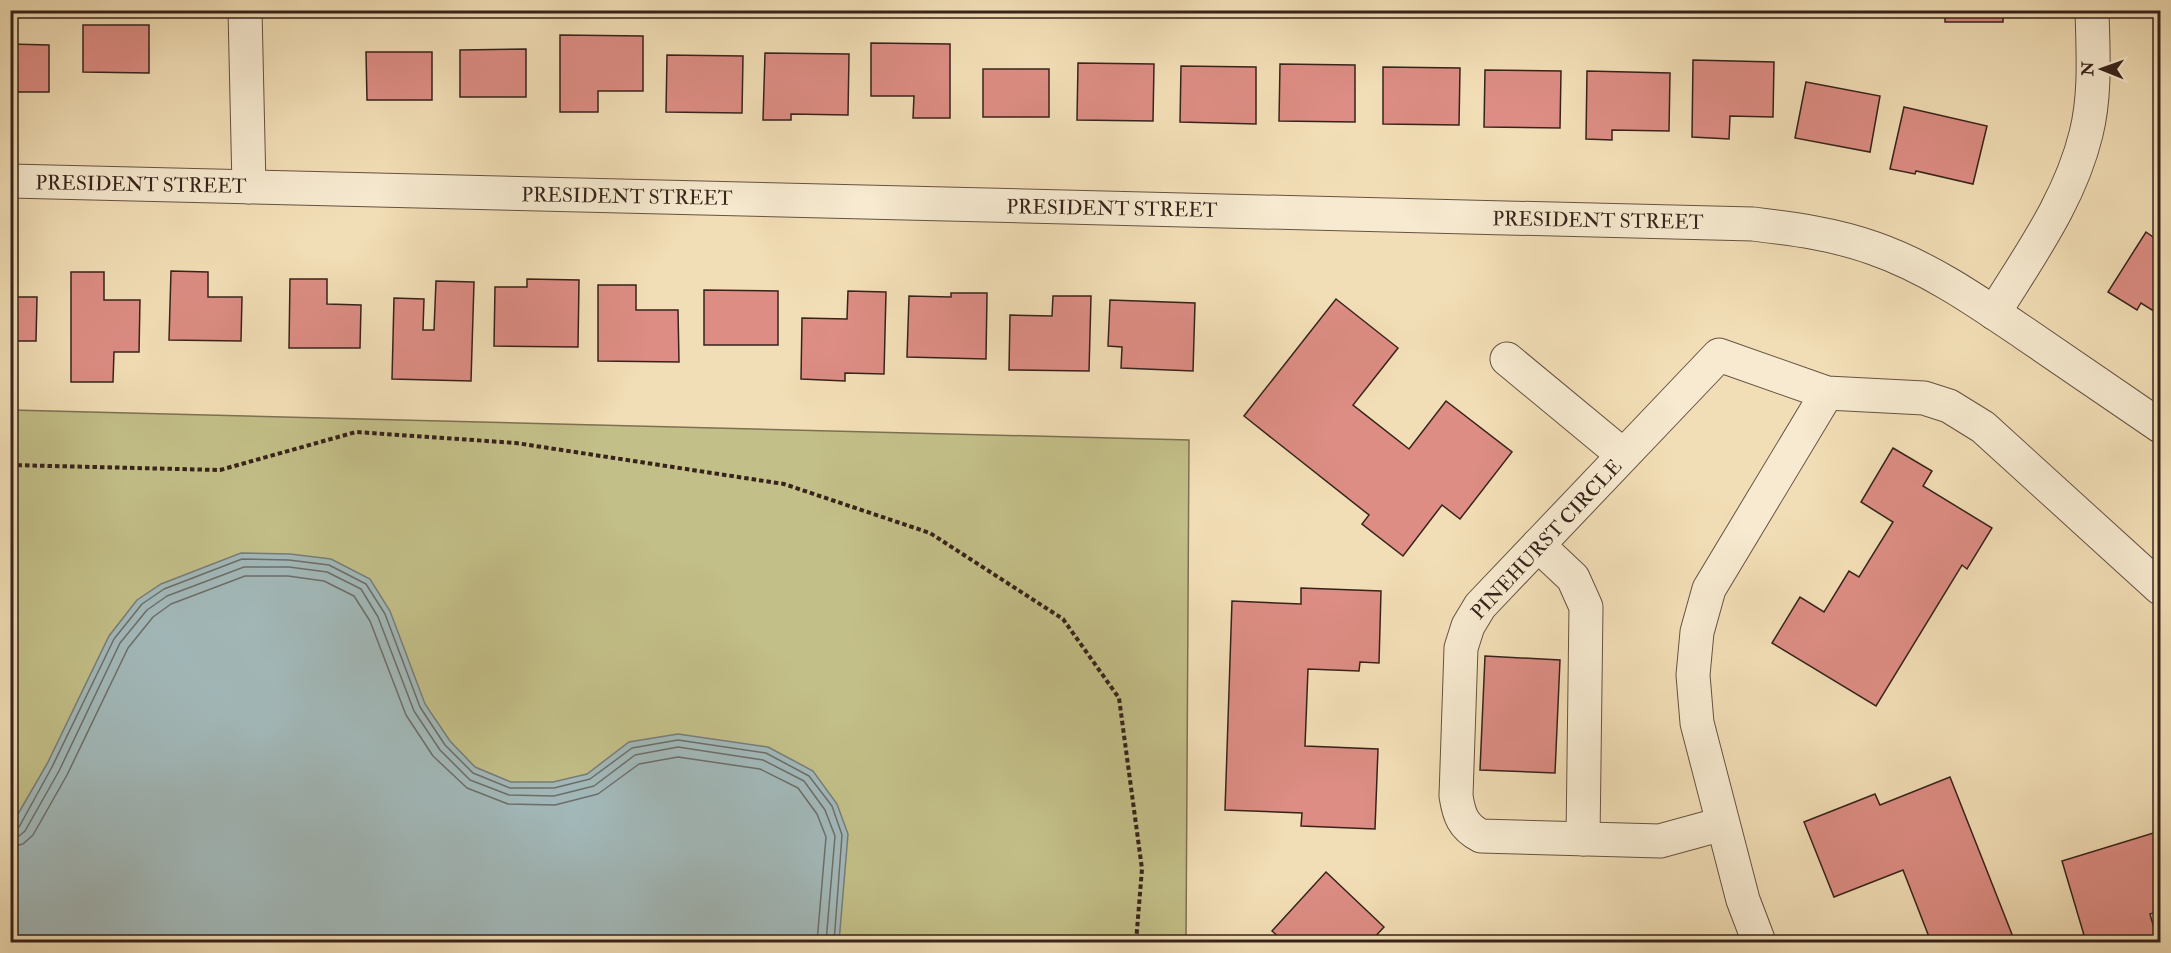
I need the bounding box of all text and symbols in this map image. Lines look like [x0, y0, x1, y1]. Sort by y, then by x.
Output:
north arrow [2072, 39, 2132, 99]
text: N [2078, 61, 2098, 77]
street label: PRESIDENT STREET [35, 170, 247, 199]
street label: PRESIDENT STREET [521, 182, 733, 211]
street label: PRESIDENT STREET [1006, 194, 1218, 223]
street label: PRESIDENT STREET [1492, 206, 1704, 235]
street label: PINEHURST CIRCLE [1466, 454, 1627, 625]

